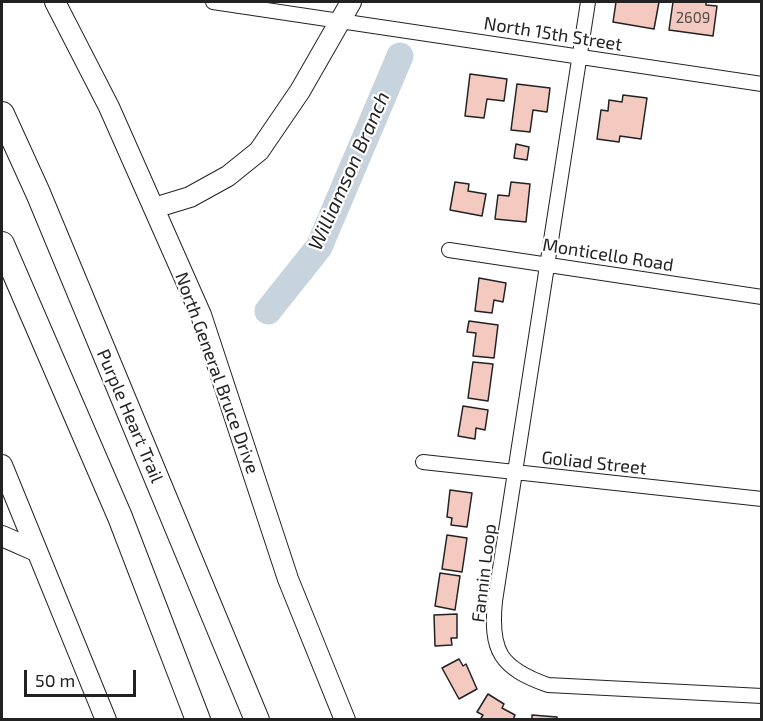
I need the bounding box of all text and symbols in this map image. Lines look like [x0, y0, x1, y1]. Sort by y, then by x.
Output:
house number: 2609 [676, 9, 710, 27]
street label: North 15th Street [482, 12, 624, 56]
water label: Williamson Branch [303, 88, 395, 254]
street label: Monticello Road [541, 234, 675, 276]
street label: North General Bruce Drive [170, 269, 264, 477]
street label: Purple Heart Trail [92, 346, 168, 486]
street label: Goliad Street [540, 447, 648, 479]
street label: Fannin Loop [467, 522, 501, 624]
scale bar [27, 658, 140, 696]
text: 50 m [35, 669, 75, 691]

